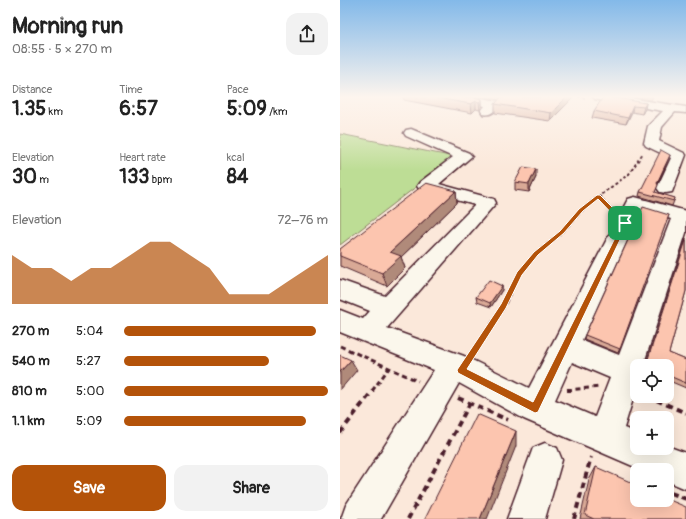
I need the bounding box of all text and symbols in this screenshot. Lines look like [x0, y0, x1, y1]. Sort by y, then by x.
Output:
text: Morning run [12, 12, 123, 40]
button: share [286, 13, 328, 55]
text: 08:55 · 5 × 270 m [12, 41, 112, 57]
text: Distance [12, 83, 52, 96]
text: Time [119, 83, 142, 96]
text: Pace [227, 83, 248, 96]
text: 1.35 [12, 96, 46, 121]
text: 6:57 [119, 96, 158, 121]
text: 5:09 [227, 96, 267, 121]
text: km [46, 105, 63, 118]
text: /km [267, 105, 288, 118]
text: Elevation [12, 151, 54, 164]
text: Heart rate [119, 151, 166, 164]
text: kcal [227, 151, 245, 164]
text: 30 [12, 164, 37, 189]
text: 133 [119, 164, 149, 189]
text: 84 [227, 164, 248, 189]
text: m [37, 173, 49, 186]
text: bpm [149, 173, 172, 186]
pin [608, 206, 642, 240]
text: Elevation [12, 212, 62, 228]
text: 72–76 m [277, 212, 328, 228]
icon: arrive [614, 212, 636, 234]
text: 270 m [12, 323, 49, 339]
text: 5:04 [76, 323, 103, 339]
text: 540 m [12, 353, 50, 369]
text: 5:27 [76, 353, 101, 369]
map controls [630, 359, 674, 507]
button: locate [630, 359, 674, 403]
text: 810 m [12, 383, 47, 399]
text: 5:00 [76, 383, 104, 399]
button: + [630, 411, 674, 455]
text: 1.1 km [12, 413, 45, 429]
text: 5:09 [76, 413, 102, 429]
button: − [630, 463, 674, 507]
button: Save [12, 465, 166, 511]
button: Share [174, 465, 328, 511]

